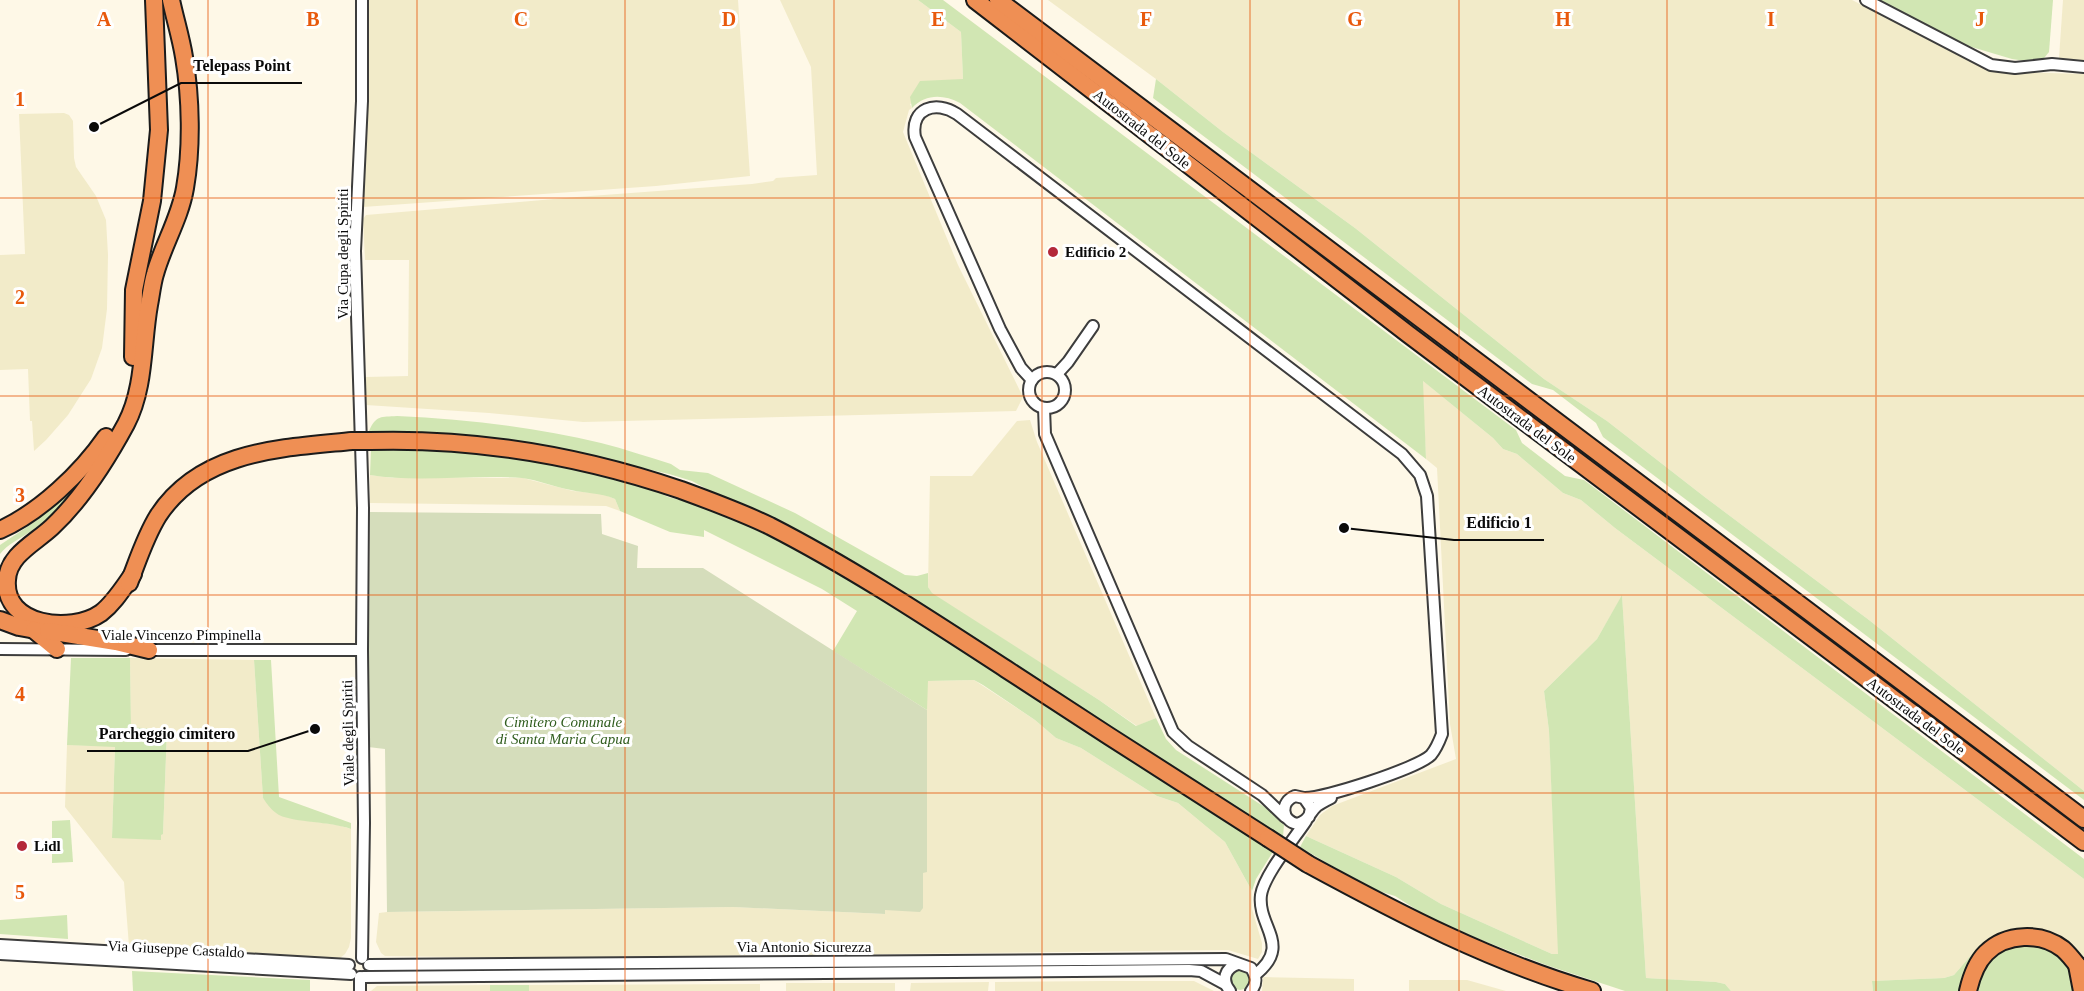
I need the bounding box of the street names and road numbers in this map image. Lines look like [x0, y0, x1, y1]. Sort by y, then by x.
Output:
street label: Autostrada del Sole [1090, 86, 1194, 172]
street label: Via Cupa degli Spiriti [335, 188, 351, 320]
street label: Autostrada del Sole [1475, 382, 1579, 466]
street label: Viale Vincenzo Pimpinella [101, 627, 262, 643]
street label: Autostrada del Sole [1864, 674, 1968, 758]
street label: Viale degli Spiriti [339, 680, 357, 786]
street label: Via Giuseppe Castaldo [107, 937, 245, 961]
street label: Via Antonio Sicurezza [737, 939, 872, 955]

